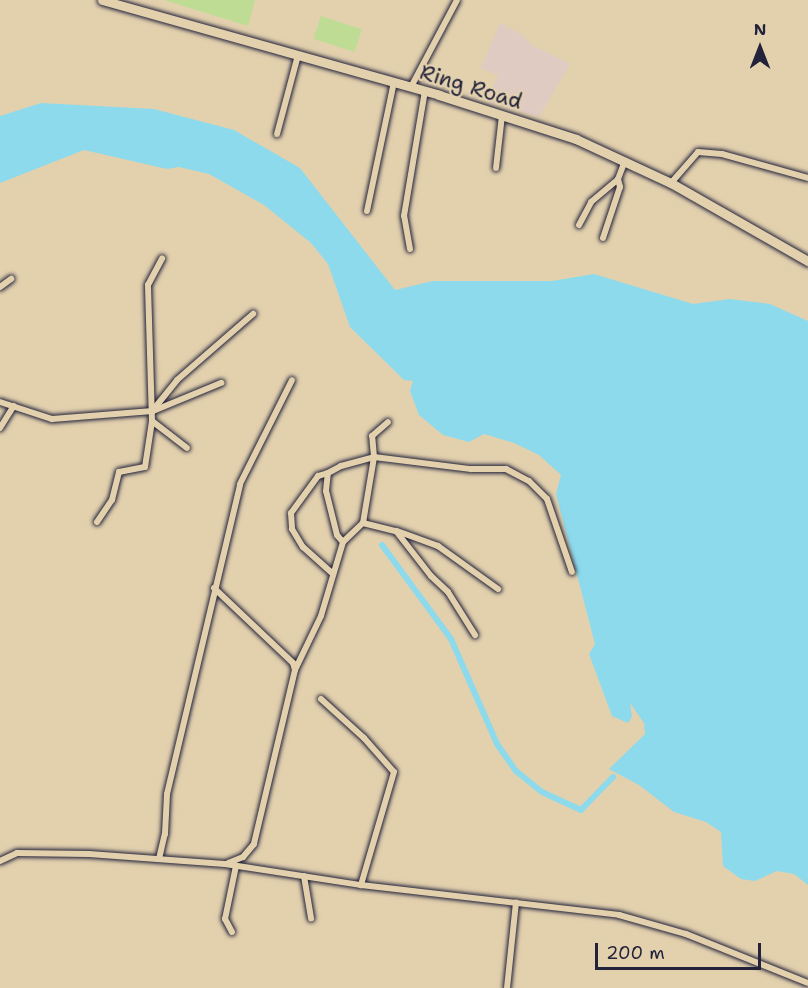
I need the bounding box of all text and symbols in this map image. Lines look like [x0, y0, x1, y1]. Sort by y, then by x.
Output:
north arrow [730, 18, 790, 78]
text: N [754, 19, 766, 40]
street label: Ring Road [417, 60, 525, 114]
scale bar [598, 931, 764, 969]
text: 200 m [606, 941, 665, 965]

